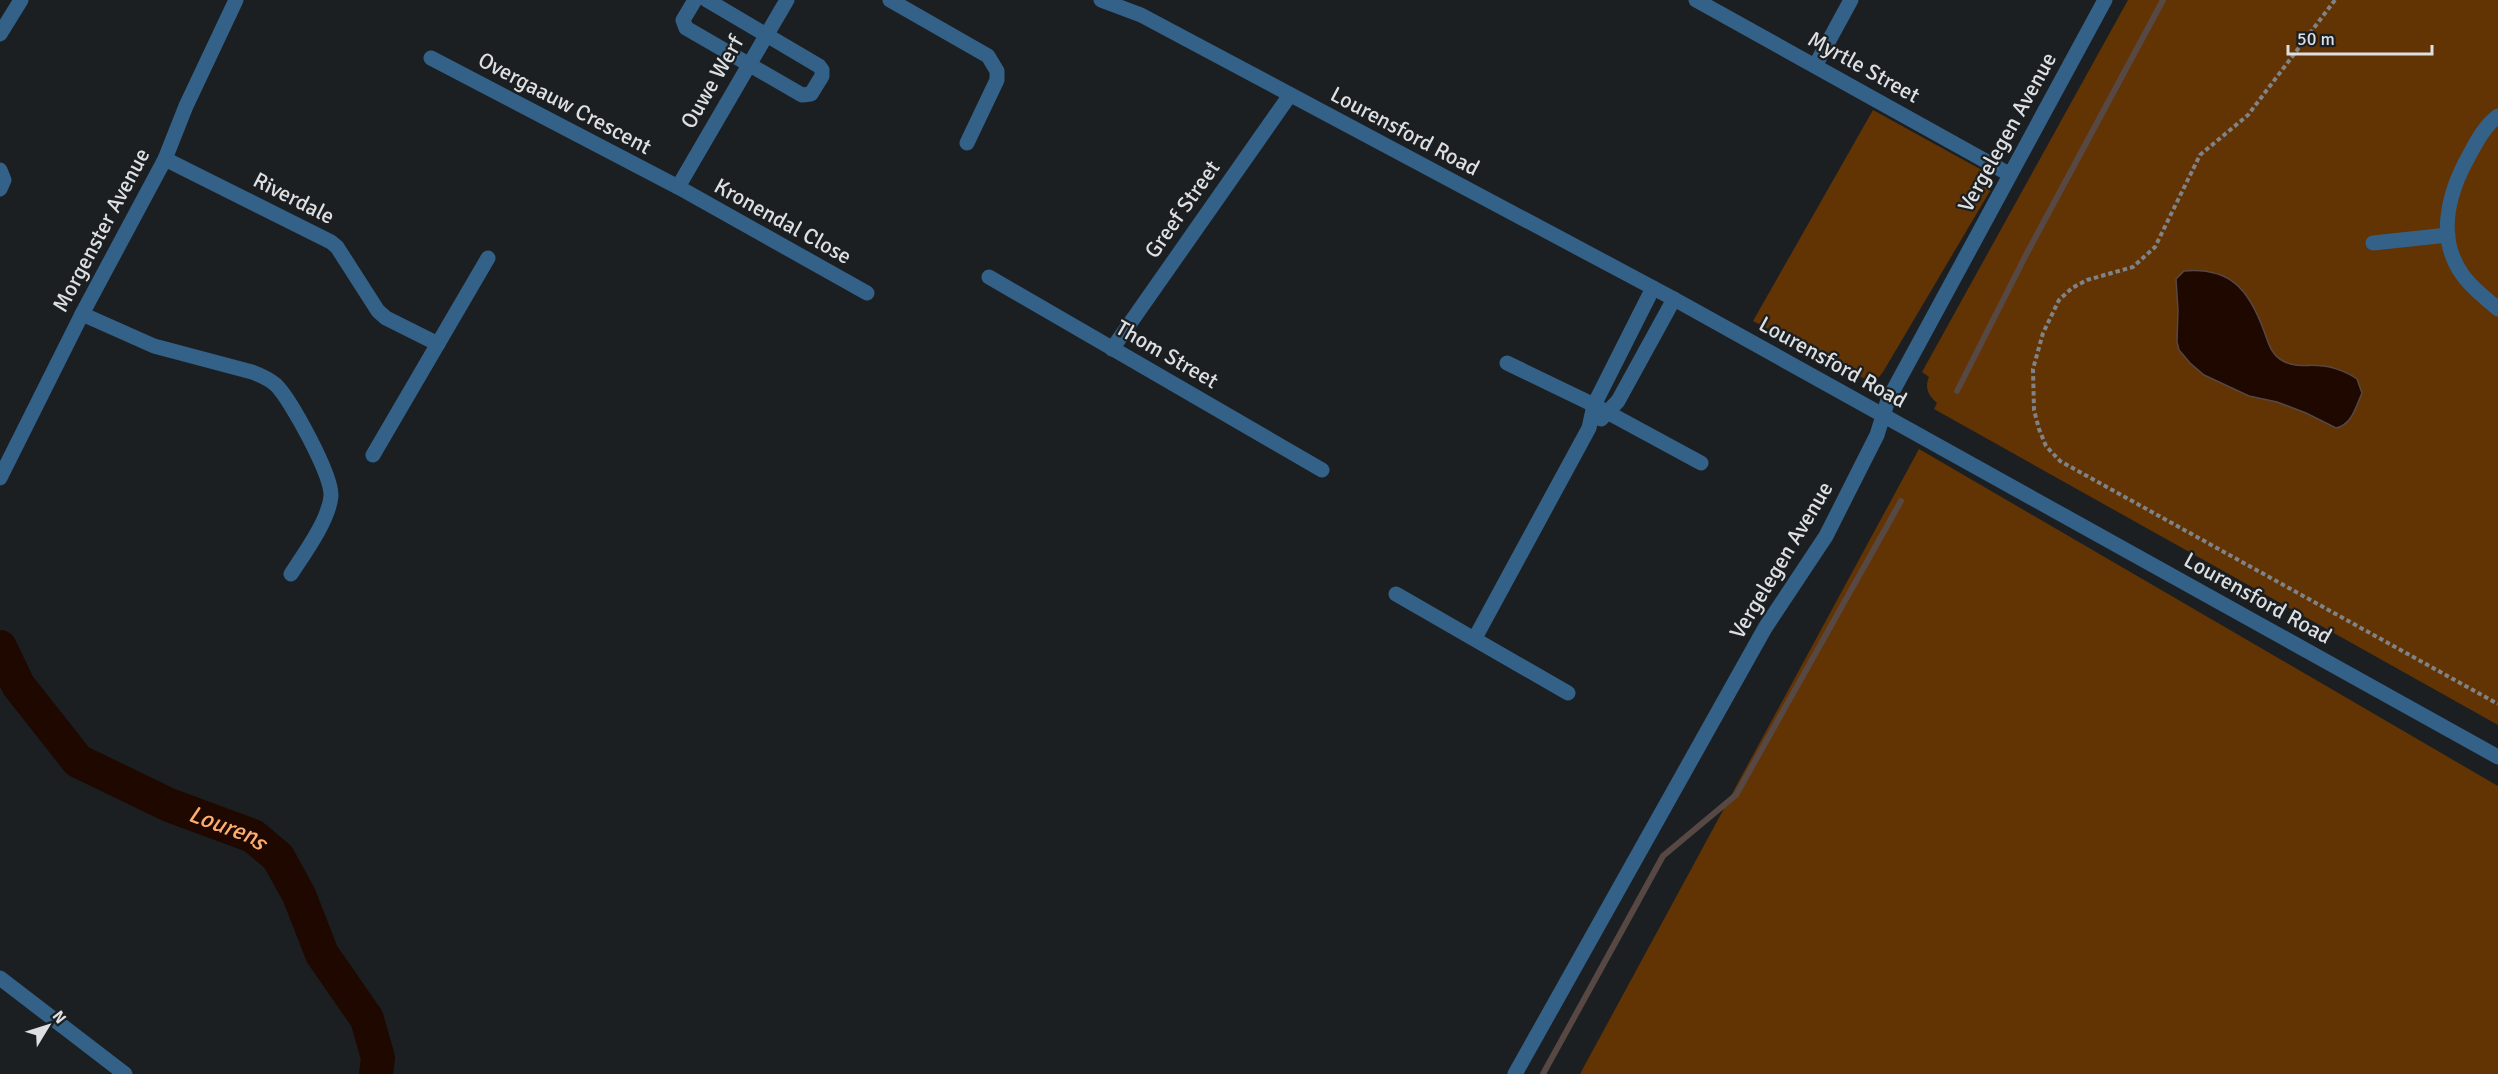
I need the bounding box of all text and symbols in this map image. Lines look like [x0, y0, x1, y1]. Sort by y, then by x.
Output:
scale bar [2288, 18, 2432, 56]
street label: Myrtle Street [1803, 25, 1925, 109]
text: 50 m [2297, 28, 2335, 50]
street label: Ouwe Werf [675, 29, 750, 133]
street label: Overgaauw Crescent [474, 46, 657, 160]
street label: Vergelegen Avenue [1952, 47, 2062, 217]
street label: Lourensford Road [1326, 80, 1484, 182]
street label: Morgenster Avenue [46, 143, 156, 317]
street label: Greef Street [1138, 155, 1226, 263]
street label: Riverdale [249, 166, 339, 230]
street label: Kronendal Close [710, 172, 856, 270]
street label: Lourensford Road [1754, 310, 1912, 414]
street label: Thom Street [1111, 314, 1223, 394]
street label: Vergelegen Avenue [1723, 477, 1839, 643]
street label: Lourensford Road [2179, 546, 2337, 650]
water label: Lourens [185, 799, 275, 858]
north arrow [18, 996, 78, 1056]
text: N [48, 1007, 70, 1028]

